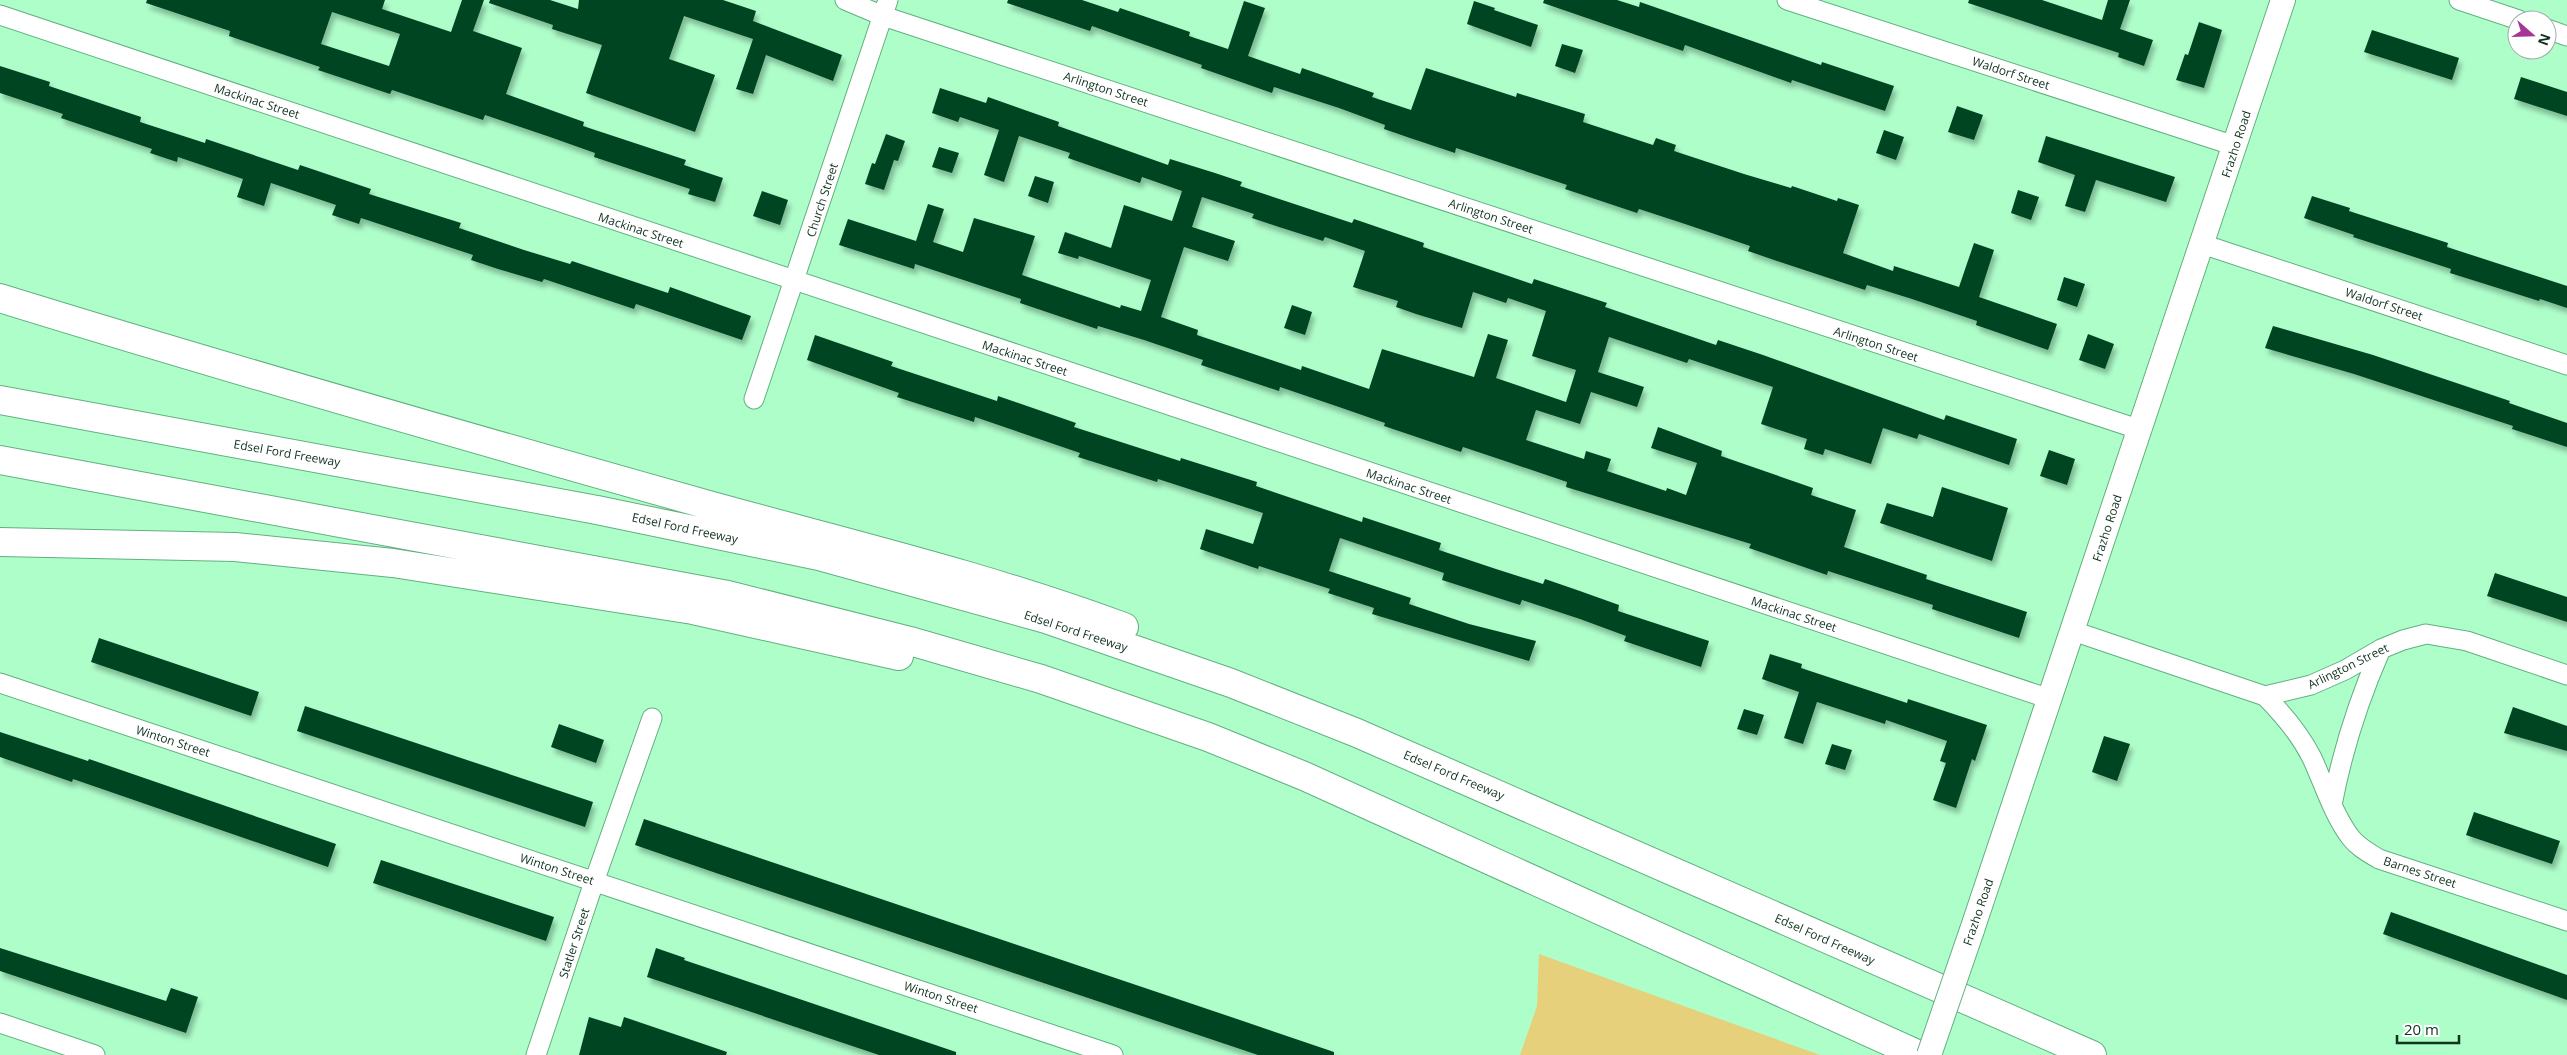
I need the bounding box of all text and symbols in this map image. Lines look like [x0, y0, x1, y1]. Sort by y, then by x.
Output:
north arrow [2507, 10, 2557, 60]
text: N [2534, 31, 2556, 48]
street label: Waldorf Street [1970, 52, 2052, 94]
street label: Arlington Street [1062, 67, 1150, 111]
street label: Mackinac Street [212, 79, 302, 123]
street label: Frazho Road [2217, 108, 2255, 180]
street label: Church Street [802, 161, 842, 239]
street label: Arlington Street [1447, 194, 1535, 238]
street label: Mackinac Street [596, 208, 686, 252]
street label: Waldorf Street [2343, 283, 2425, 325]
street label: Arlington Street [1832, 322, 1920, 366]
street label: Mackinac Street [980, 336, 1070, 380]
street label: Edsel Ford Freeway [232, 435, 343, 471]
street label: Mackinac Street [1364, 464, 1454, 508]
street label: Frazho Road [2088, 492, 2126, 564]
street label: Edsel Ford Freeway [630, 508, 741, 548]
street label: Mackinac Street [1749, 592, 1839, 636]
street label: Edsel Ford Freeway [1022, 606, 1131, 656]
street label: Arlington Street [2305, 639, 2391, 693]
street label: Winton Street [134, 721, 212, 761]
street label: Edsel Ford Freeway [1401, 746, 1508, 804]
street label: Winton Street [518, 849, 596, 889]
street label: Barnes Street [2381, 852, 2459, 892]
street label: Frazho Road [1959, 876, 1997, 948]
street label: Statler Street [555, 906, 593, 980]
street label: Edsel Ford Freeway [1772, 909, 1879, 969]
street label: Winton Street [902, 977, 980, 1017]
scale bar [2397, 1012, 2460, 1044]
text: 20 m [2404, 1019, 2439, 1039]

